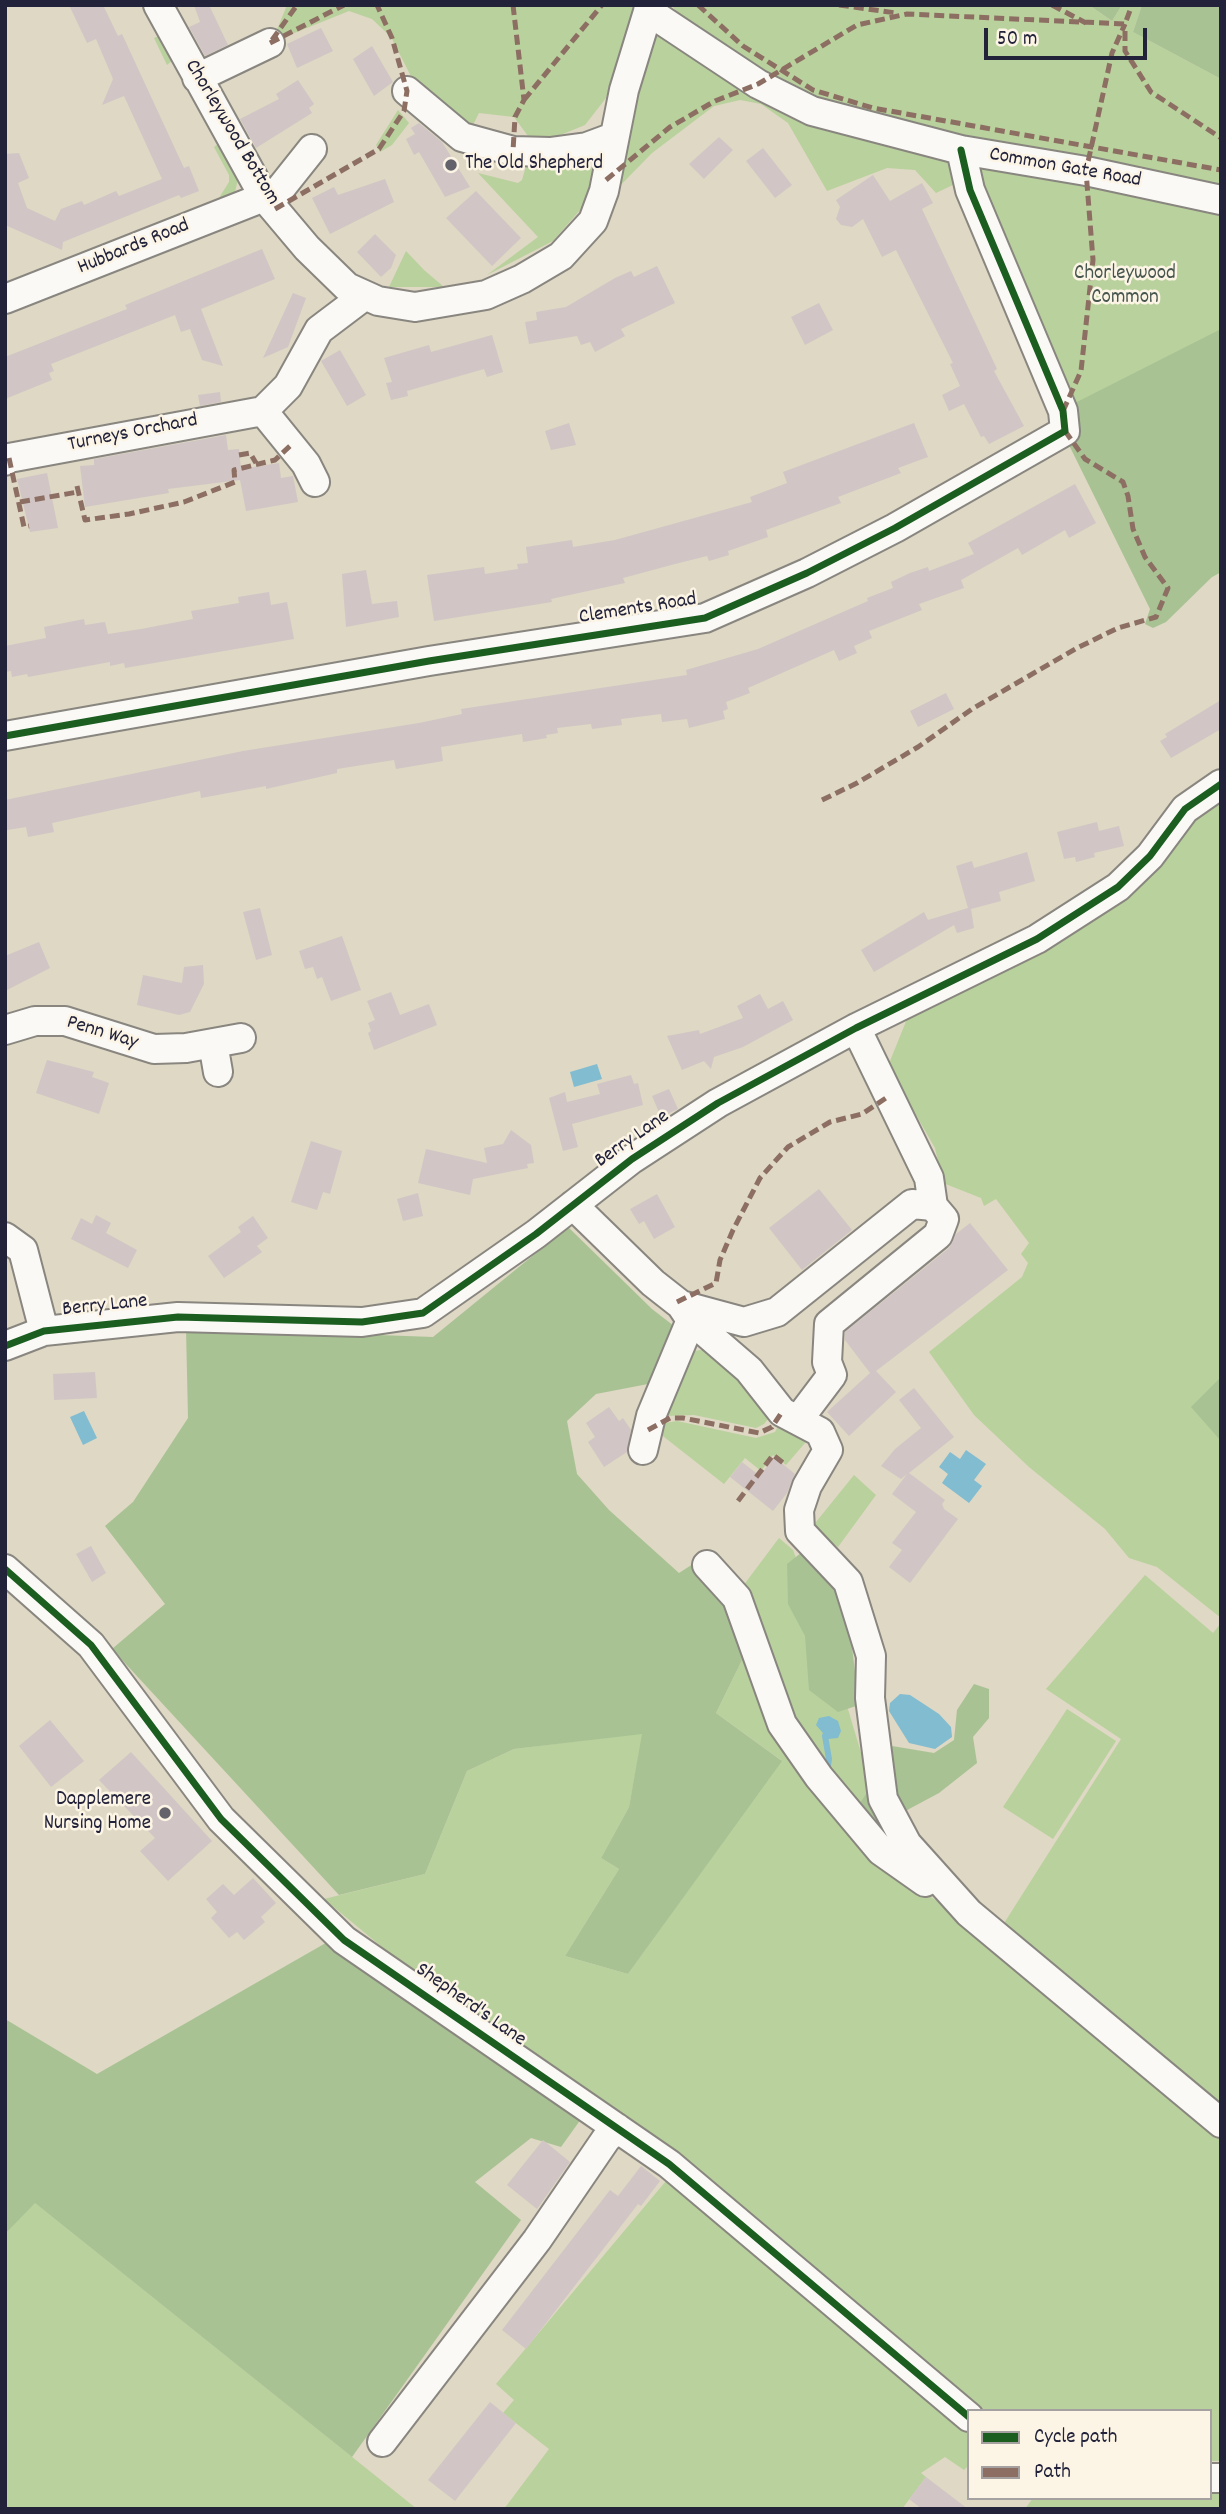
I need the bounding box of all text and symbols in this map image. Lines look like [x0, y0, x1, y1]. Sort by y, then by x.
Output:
scale bar [988, 14, 1151, 58]
text: 50 m [997, 25, 1037, 55]
street label: Chorleywood Bottom [178, 56, 284, 210]
street label: Common Gate Road [987, 143, 1143, 195]
place label: The Old Shepherd [465, 152, 603, 178]
marker: The Old Shepherd [443, 157, 459, 173]
street label: Hubbards Road [74, 214, 194, 282]
park label: Chorleywood Common [1074, 262, 1176, 312]
street label: Turneys Orchard [66, 409, 200, 459]
street label: Clements Road [577, 588, 699, 632]
street label: Penn Way [63, 1011, 141, 1057]
street label: Berry Lane [591, 1105, 675, 1175]
street label: Berry Lane [61, 1290, 149, 1324]
place label: Dapplemere Nursing Home [44, 1788, 151, 1838]
marker: Dapplemere Nursing Home [157, 1805, 173, 1821]
street label: Shepherd's Lane [410, 1959, 530, 2053]
legend [967, 2409, 1212, 2500]
text: Cycle path [1034, 2423, 1117, 2453]
text: Path [1034, 2458, 1071, 2488]

